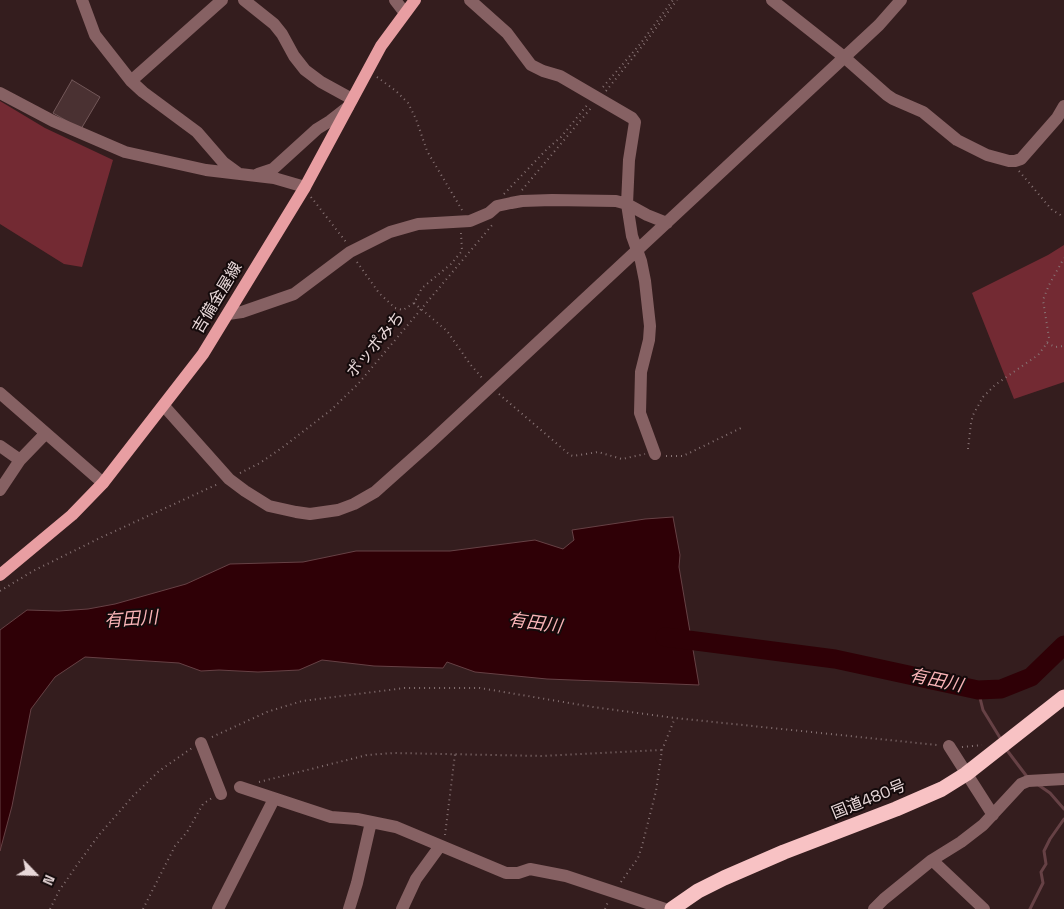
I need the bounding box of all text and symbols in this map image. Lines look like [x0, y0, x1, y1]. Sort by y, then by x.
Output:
street label: 吉備金屋線 [189, 259, 247, 337]
street label: ポッポみち [343, 308, 409, 382]
water label: 有田川 [103, 607, 159, 633]
water label: 有田川 [507, 610, 563, 638]
water label: 有田川 [907, 665, 965, 697]
street label: 国道480号 [829, 776, 909, 824]
north arrow [10, 849, 60, 899]
text: N [39, 872, 59, 888]

